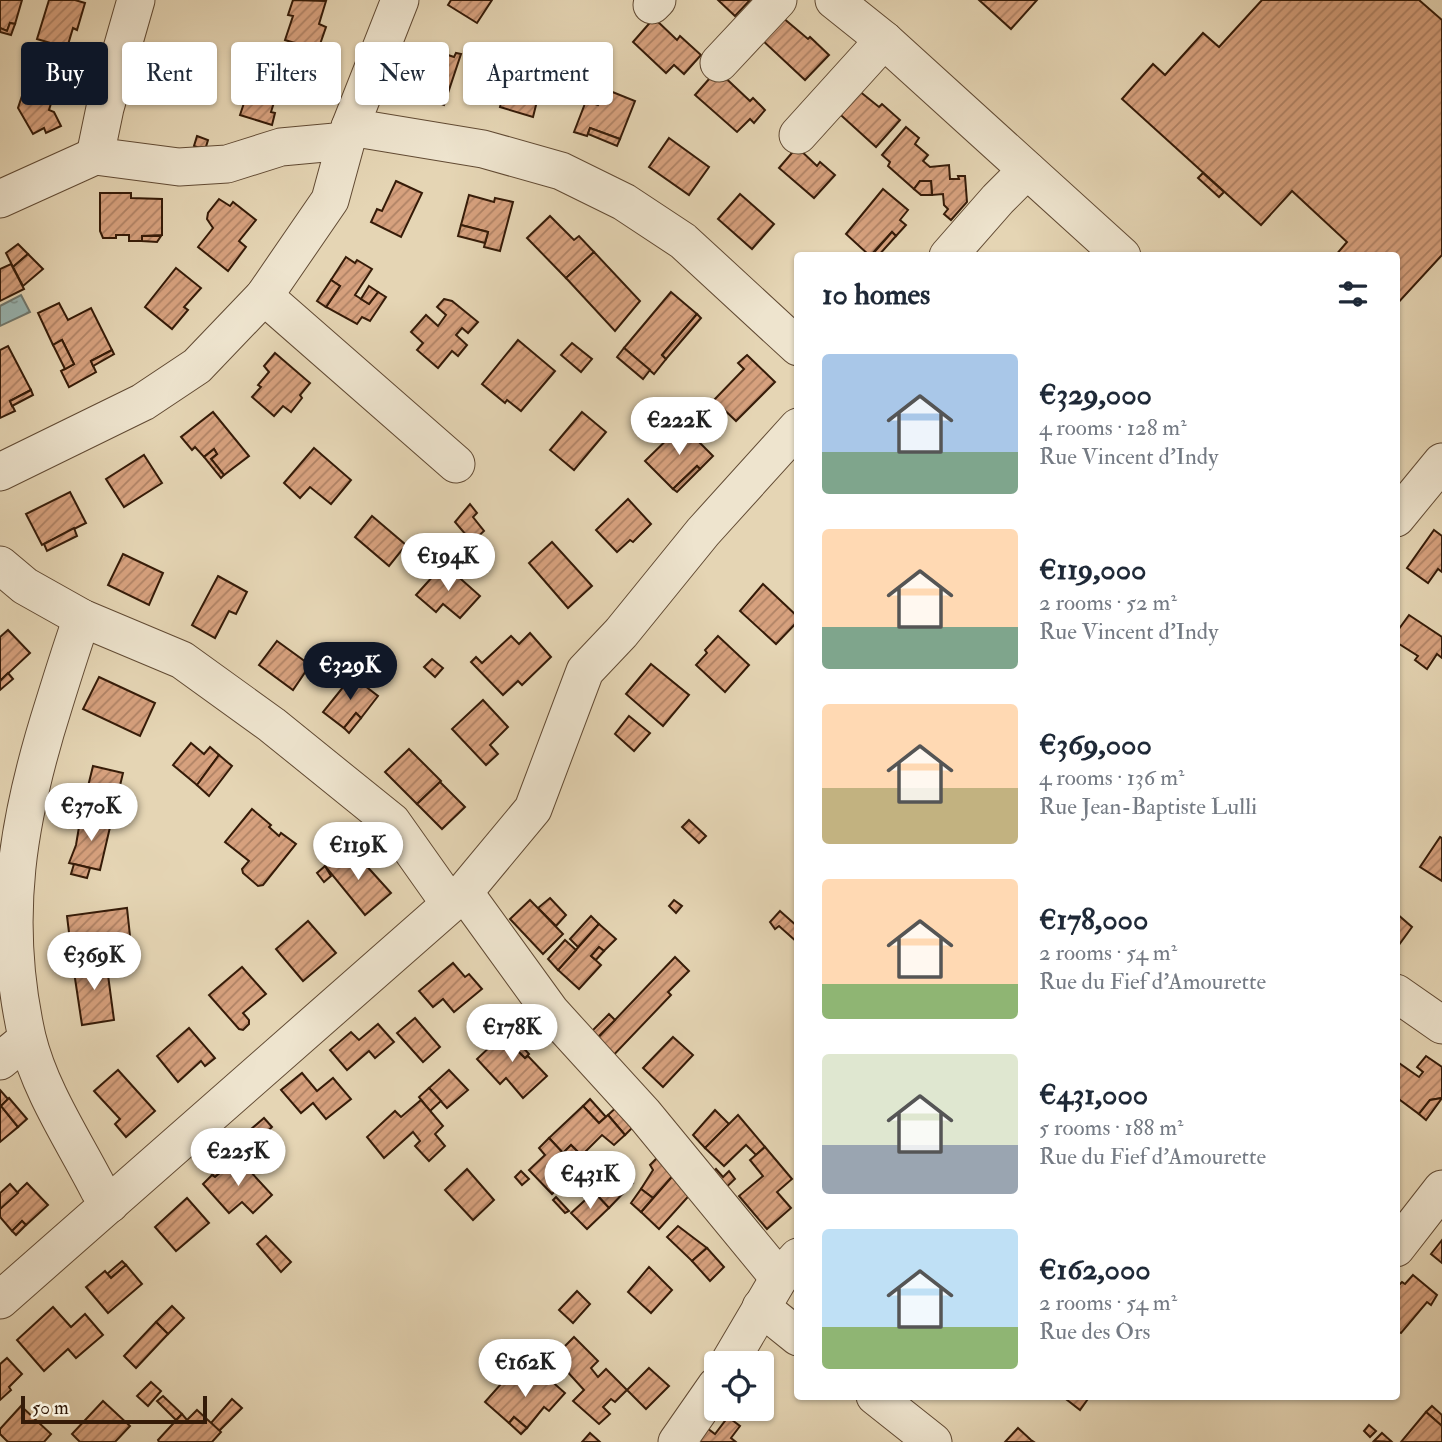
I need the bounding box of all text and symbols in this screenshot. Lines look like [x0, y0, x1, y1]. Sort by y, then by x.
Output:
chip: Buy [21, 42, 108, 105]
chip: Rent [122, 42, 217, 105]
chip: Filters [231, 42, 341, 105]
chip: New [355, 42, 449, 105]
chip: Apartment [463, 42, 613, 105]
icon: filters [1334, 275, 1372, 313]
text: 10 homes [822, 276, 930, 313]
text: €329,000 [1039, 376, 1152, 413]
icon: home [878, 382, 962, 466]
pin: €222K [630, 398, 728, 457]
text: €222K [647, 405, 711, 434]
text: 4 rooms · 128 m² [1039, 413, 1187, 442]
text: Rue Vincent d'Indy [1039, 442, 1218, 471]
pin: €194K [399, 534, 497, 593]
text: €194K [417, 541, 479, 570]
text: €119,000 [1039, 551, 1147, 588]
icon: home [878, 557, 962, 641]
text: 2 rooms · 52 m² [1039, 588, 1177, 617]
text: Rue Vincent d'Indy [1039, 617, 1218, 646]
pin: €329K [301, 642, 399, 702]
text: €329K [319, 650, 381, 679]
text: €369,000 [1039, 726, 1152, 763]
icon: home [878, 732, 962, 816]
text: 4 rooms · 136 m² [1039, 763, 1185, 792]
pin: €370K [42, 784, 140, 843]
text: €370K [61, 791, 121, 820]
text: Rue Jean-Baptiste Lulli [1039, 792, 1257, 821]
pin: €119K [309, 822, 407, 882]
text: €119K [329, 830, 387, 859]
text: €178,000 [1039, 901, 1148, 938]
icon: home [878, 907, 962, 991]
pin: €369K [45, 932, 143, 992]
text: 2 rooms · 54 m² [1039, 938, 1177, 967]
text: €369K [63, 940, 125, 969]
text: Rue du Fief d'Amourette [1039, 967, 1266, 996]
pin: €178K [463, 1004, 561, 1064]
text: €178K [482, 1012, 542, 1041]
text: €431,000 [1039, 1076, 1148, 1113]
icon: home [878, 1082, 962, 1166]
text: 5 rooms · 188 m² [1039, 1113, 1183, 1142]
pin: €225K [189, 1128, 287, 1188]
text: €225K [207, 1136, 269, 1165]
text: Rue du Fief d'Amourette [1039, 1142, 1266, 1171]
pin: €431K [541, 1152, 639, 1211]
text: €431K [561, 1159, 619, 1188]
text: €162,000 [1039, 1251, 1151, 1288]
icon: home [878, 1257, 962, 1341]
text: 2 rooms · 54 m² [1039, 1288, 1177, 1317]
text: Rue des Ors [1039, 1317, 1150, 1346]
pin: €162K [476, 1340, 574, 1399]
text: €162K [495, 1347, 555, 1376]
map controls [704, 1351, 774, 1421]
button: locate [704, 1351, 774, 1421]
scale bar [21, 1393, 206, 1425]
text: 50 m [32, 1396, 69, 1420]

